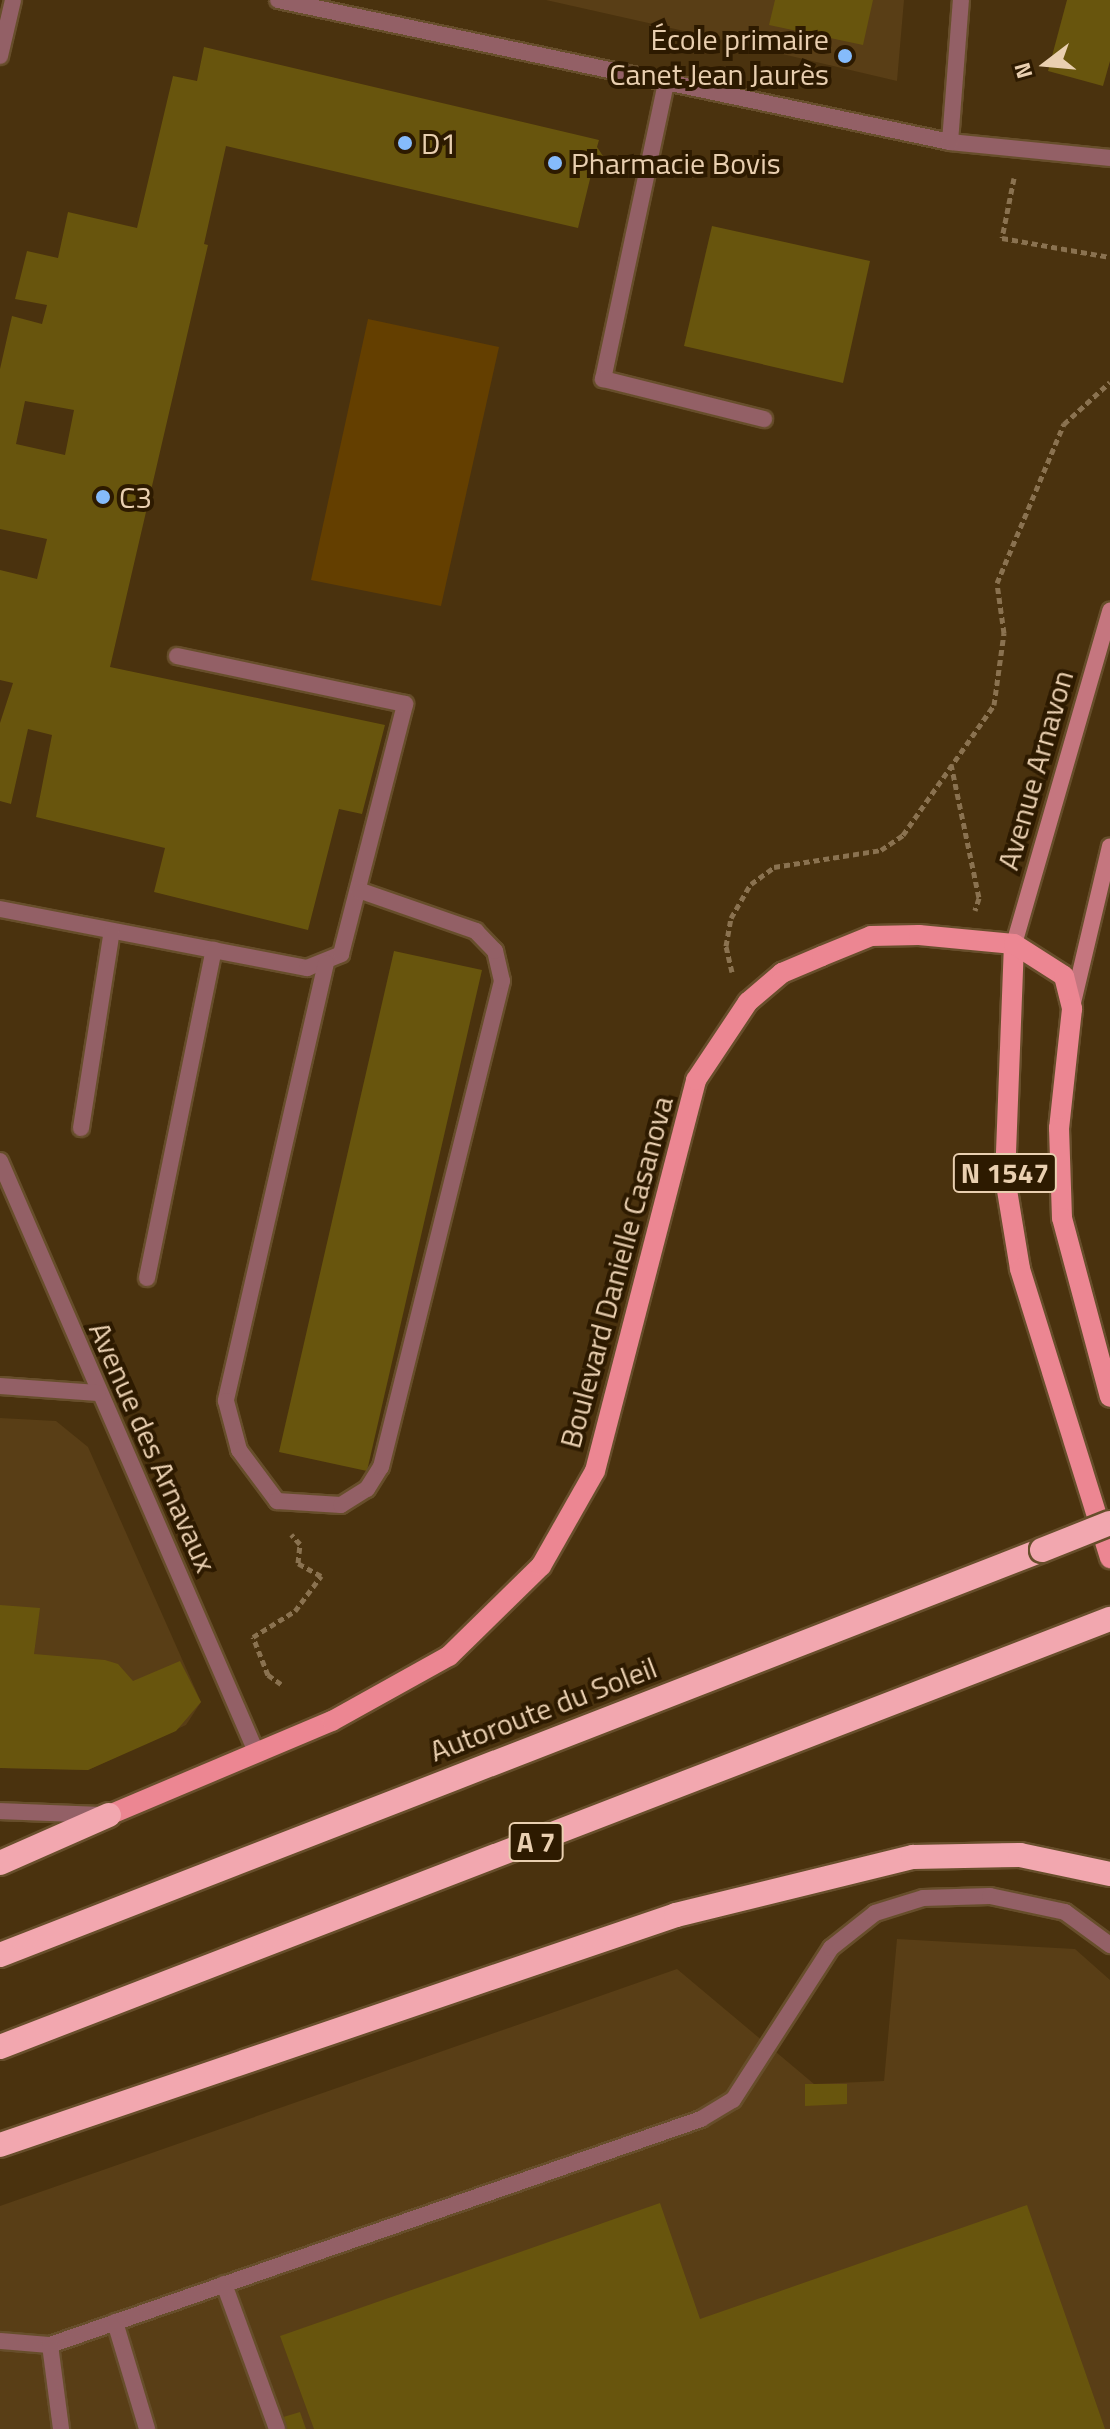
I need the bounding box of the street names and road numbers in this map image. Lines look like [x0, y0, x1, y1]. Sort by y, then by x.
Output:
street label: Avenue Arnavon [989, 666, 1081, 874]
street label: Boulevard Danielle Casanova [552, 1092, 680, 1452]
road number: N 1547 [951, 1149, 1059, 1197]
street label: Avenue des Arnavaux [82, 1316, 224, 1578]
street label: Autoroute du Soleil [424, 1649, 662, 1769]
road number: A 7 [508, 1818, 564, 1866]

